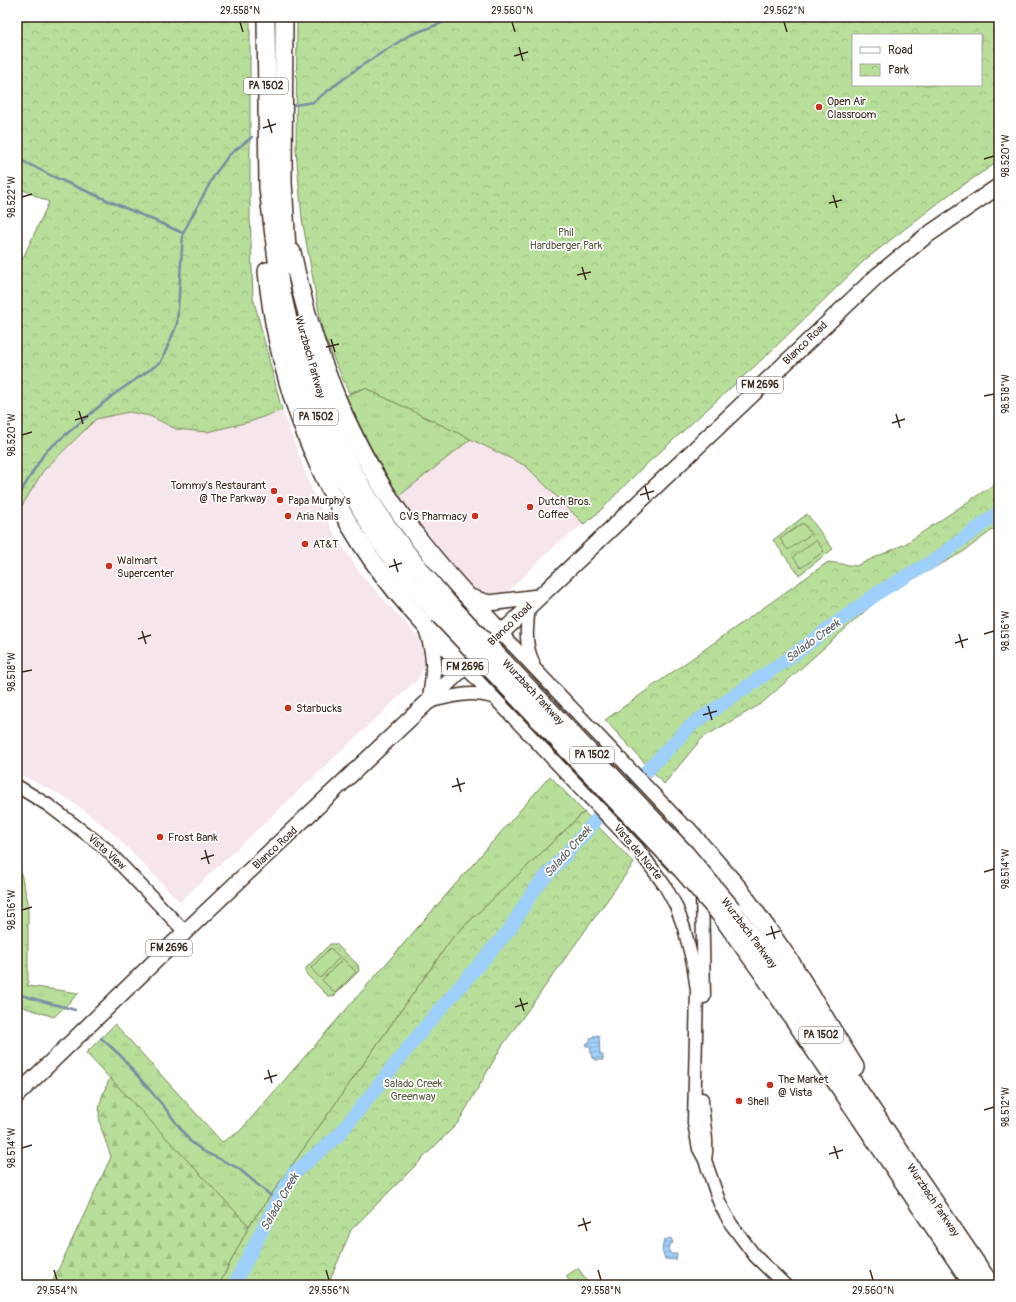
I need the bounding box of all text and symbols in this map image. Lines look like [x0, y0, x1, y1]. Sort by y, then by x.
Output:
text: 29.558°N [220, 5, 260, 17]
text: 29.560°N [491, 5, 533, 17]
text: 29.562°N [764, 5, 805, 17]
legend [852, 34, 982, 86]
text: Road [888, 43, 913, 58]
text: Park [888, 63, 909, 78]
road number: PA 1502 [244, 78, 288, 94]
place label: Open Air Classroom [827, 95, 877, 121]
marker: Open Air Classroom [814, 102, 824, 112]
text: 98.520°W [1000, 134, 1012, 178]
text: 98.522°W [6, 176, 18, 218]
park label: Phil Hardberger Park [530, 226, 603, 252]
street label: Wurzbach Parkway [292, 314, 328, 400]
street label: Blanco Road [780, 319, 830, 367]
text: 98.518°W [1000, 374, 1012, 414]
road number: FM 2696 [737, 377, 783, 393]
road number: PA 1502 [294, 409, 338, 425]
text: 98.520°W [6, 413, 18, 457]
place label: Tommy's Restaurant @ The Parkway [170, 479, 267, 505]
marker: Tommy's Restaurant @ The Parkway [269, 486, 279, 496]
place label: Papa Murphy's [288, 494, 351, 507]
marker: Papa Murphy's [275, 495, 285, 505]
place label: Dutch Bros. Coffee [538, 495, 591, 521]
marker: Dutch Bros. Coffee [525, 502, 535, 512]
place label: Aria Nails [296, 510, 339, 523]
place label: CVS Pharmacy [399, 510, 467, 523]
marker: Aria Nails [283, 511, 293, 521]
marker: CVS Pharmacy [470, 511, 480, 521]
place label: AT&T [313, 538, 338, 551]
marker: AT&T [300, 539, 310, 549]
place label: Walmart Supercenter [117, 554, 174, 580]
marker: Walmart Supercenter [104, 561, 114, 571]
street label: Blanco Road [485, 600, 535, 648]
text: 98.516°W [1000, 610, 1012, 651]
water label: Salado Creek [783, 616, 844, 666]
text: 98.518°W [6, 652, 18, 692]
street label: Wurzbach Parkway [499, 657, 567, 728]
road number: FM 2696 [442, 659, 488, 675]
place label: Starbucks [296, 702, 342, 715]
marker: Starbucks [283, 703, 293, 713]
road number: PA 1502 [570, 747, 614, 763]
water label: Salado Creek [541, 822, 596, 881]
street label: Vista del Norte [611, 822, 665, 883]
street label: Blanco Road [250, 824, 300, 872]
place label: Frost Bank [168, 831, 218, 844]
street label: Vista View [85, 832, 129, 873]
marker: Frost Bank [155, 832, 165, 842]
text: 98.514°W [1000, 848, 1012, 889]
text: 98.516°W [6, 889, 18, 930]
street label: Wurzbach Parkway [718, 895, 780, 971]
road number: FM 2696 [146, 940, 192, 956]
road number: PA 1502 [799, 1027, 843, 1043]
place label: The Market @ Vista [778, 1073, 829, 1099]
park label: Salado Creek Greenway [384, 1077, 443, 1103]
marker: The Market @ Vista [765, 1080, 775, 1090]
text: 98.512°W [1000, 1086, 1012, 1127]
place label: Shell [747, 1095, 769, 1108]
marker: Shell [734, 1096, 744, 1106]
text: 98.514°W [6, 1127, 18, 1168]
street label: Wurzbach Parkway [904, 1161, 962, 1239]
water label: Salado Creek [258, 1170, 303, 1233]
text: 29.554°N [37, 1285, 78, 1297]
text: 29.556°N [309, 1285, 350, 1297]
text: 29.558°N [581, 1285, 621, 1297]
text: 29.560°N [852, 1285, 894, 1297]

